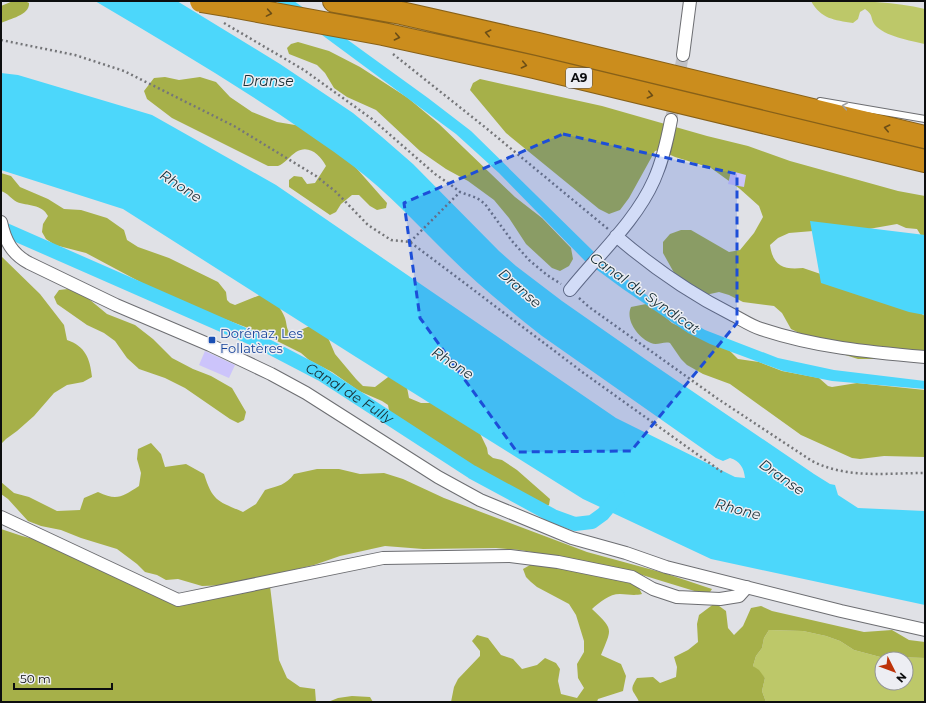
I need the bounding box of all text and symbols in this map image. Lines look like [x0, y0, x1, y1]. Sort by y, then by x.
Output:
one-way arrow [266, 8, 272, 17]
one-way arrow [485, 29, 492, 38]
one-way arrow [394, 32, 400, 40]
one-way arrow [521, 60, 527, 68]
road number: A9 [566, 68, 592, 88]
water label: Dranse [242, 72, 294, 90]
one-way arrow [646, 90, 653, 99]
one-way arrow [842, 102, 848, 110]
one-way arrow [884, 124, 890, 132]
water label: Rhone [157, 166, 205, 206]
water label: Canal du Syndicat [587, 248, 704, 338]
water label: Dranse [495, 264, 545, 312]
place label: Dorénaz, Les Follatères [220, 325, 303, 356]
marker: Dorénaz, Les Follatères [207, 335, 217, 345]
water label: Rhone [429, 343, 477, 383]
water label: Canal de Fully [303, 359, 398, 428]
water label: Dranse [756, 455, 808, 499]
water label: Rhone [713, 494, 763, 524]
north arrow [874, 651, 914, 691]
scale bar [14, 665, 112, 691]
text: N [893, 670, 910, 686]
text: 50 m [20, 671, 51, 686]

